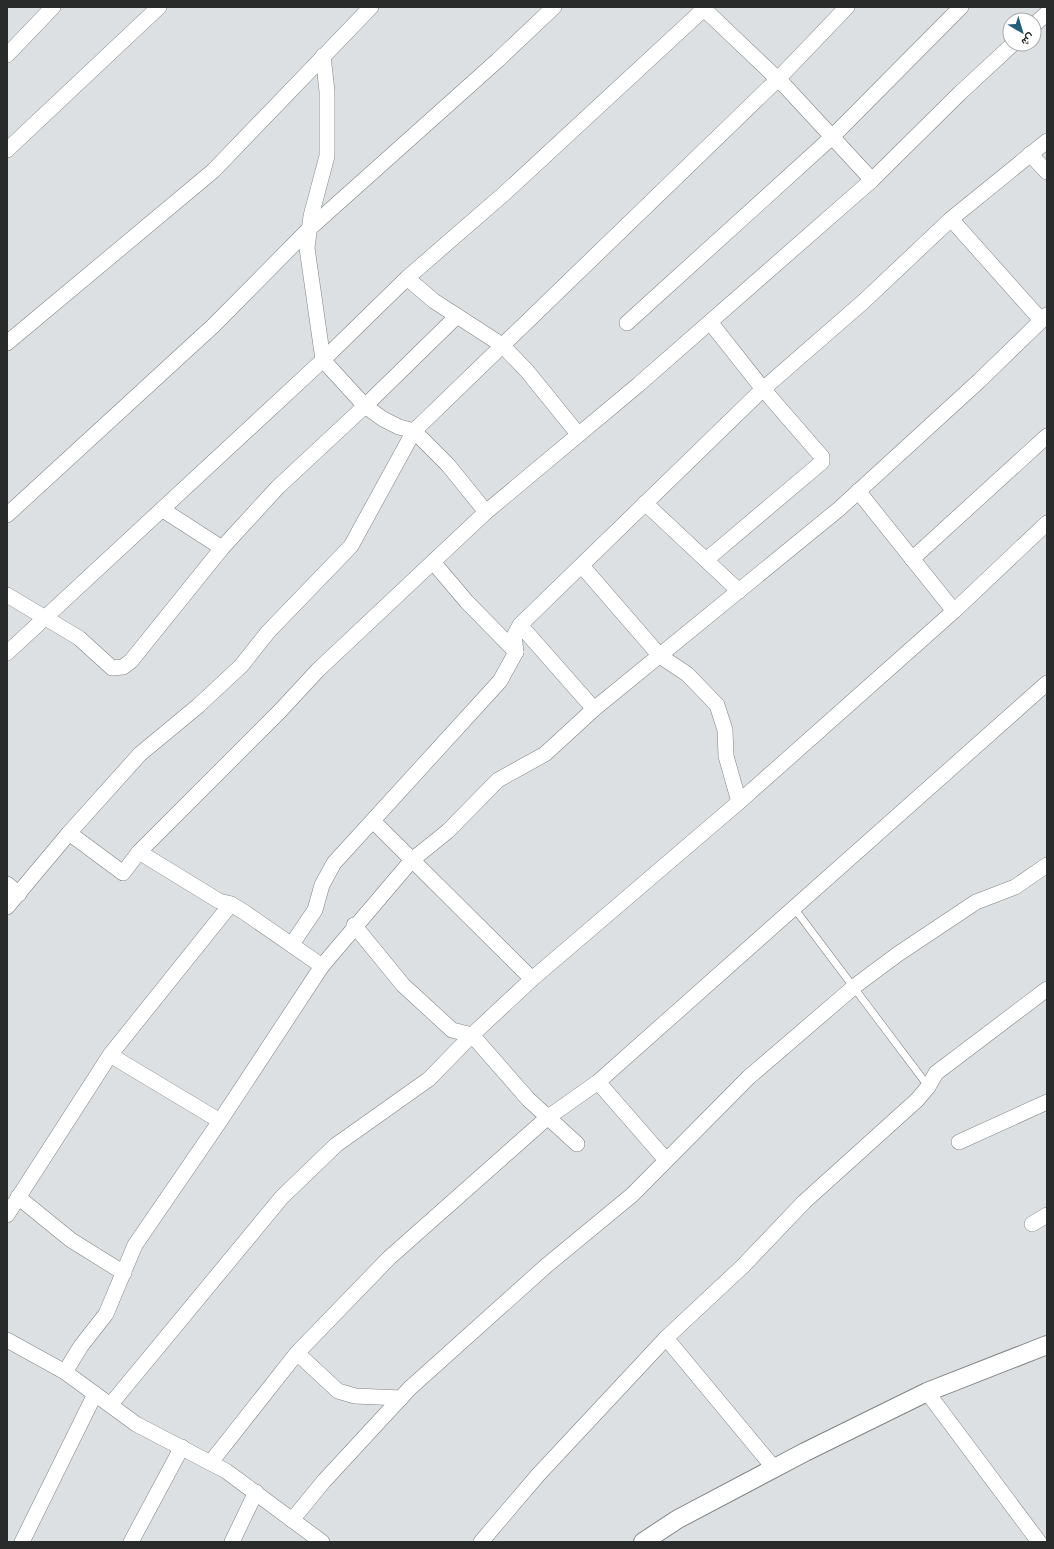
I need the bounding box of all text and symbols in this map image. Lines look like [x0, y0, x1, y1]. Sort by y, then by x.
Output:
north arrow [1002, 12, 1042, 52]
text: ش [1018, 30, 1038, 50]

